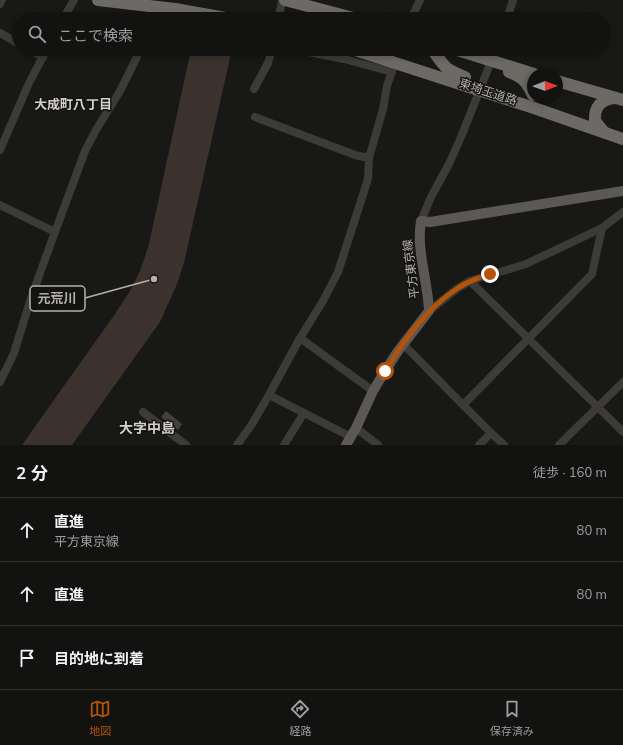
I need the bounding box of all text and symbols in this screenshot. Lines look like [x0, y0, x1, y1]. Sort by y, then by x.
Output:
search box [12, 12, 611, 56]
icon: search [26, 23, 48, 45]
text: ここで検索 [58, 26, 133, 45]
north arrow [527, 68, 563, 104]
street label: 東埼玉道路 [457, 75, 519, 108]
district label: 大成町八丁目 [34, 96, 112, 112]
street label: 平方東京線 [399, 238, 422, 300]
route end [481, 265, 499, 283]
callout: 元荒川 [30, 286, 85, 311]
text: 元荒川 [37, 290, 77, 306]
route start [376, 362, 394, 380]
district label: 大字中島 [119, 419, 175, 437]
text: 2 分 [16, 462, 48, 483]
text: 徒歩 · 160 m [533, 464, 607, 480]
text: 直進 [54, 512, 84, 531]
icon: ahead [16, 519, 38, 541]
text: 80 m [577, 522, 607, 538]
text: 平方東京線 [54, 533, 119, 549]
icon: ahead [16, 583, 38, 605]
text: 直進 [54, 585, 84, 604]
text: 80 m [577, 586, 607, 602]
icon: arrive [16, 647, 38, 669]
text: 目的地に到着 [54, 649, 144, 668]
tab: 地図 [89, 698, 111, 738]
tab: 経路 [289, 698, 311, 738]
tab: 保存済み [490, 698, 534, 738]

